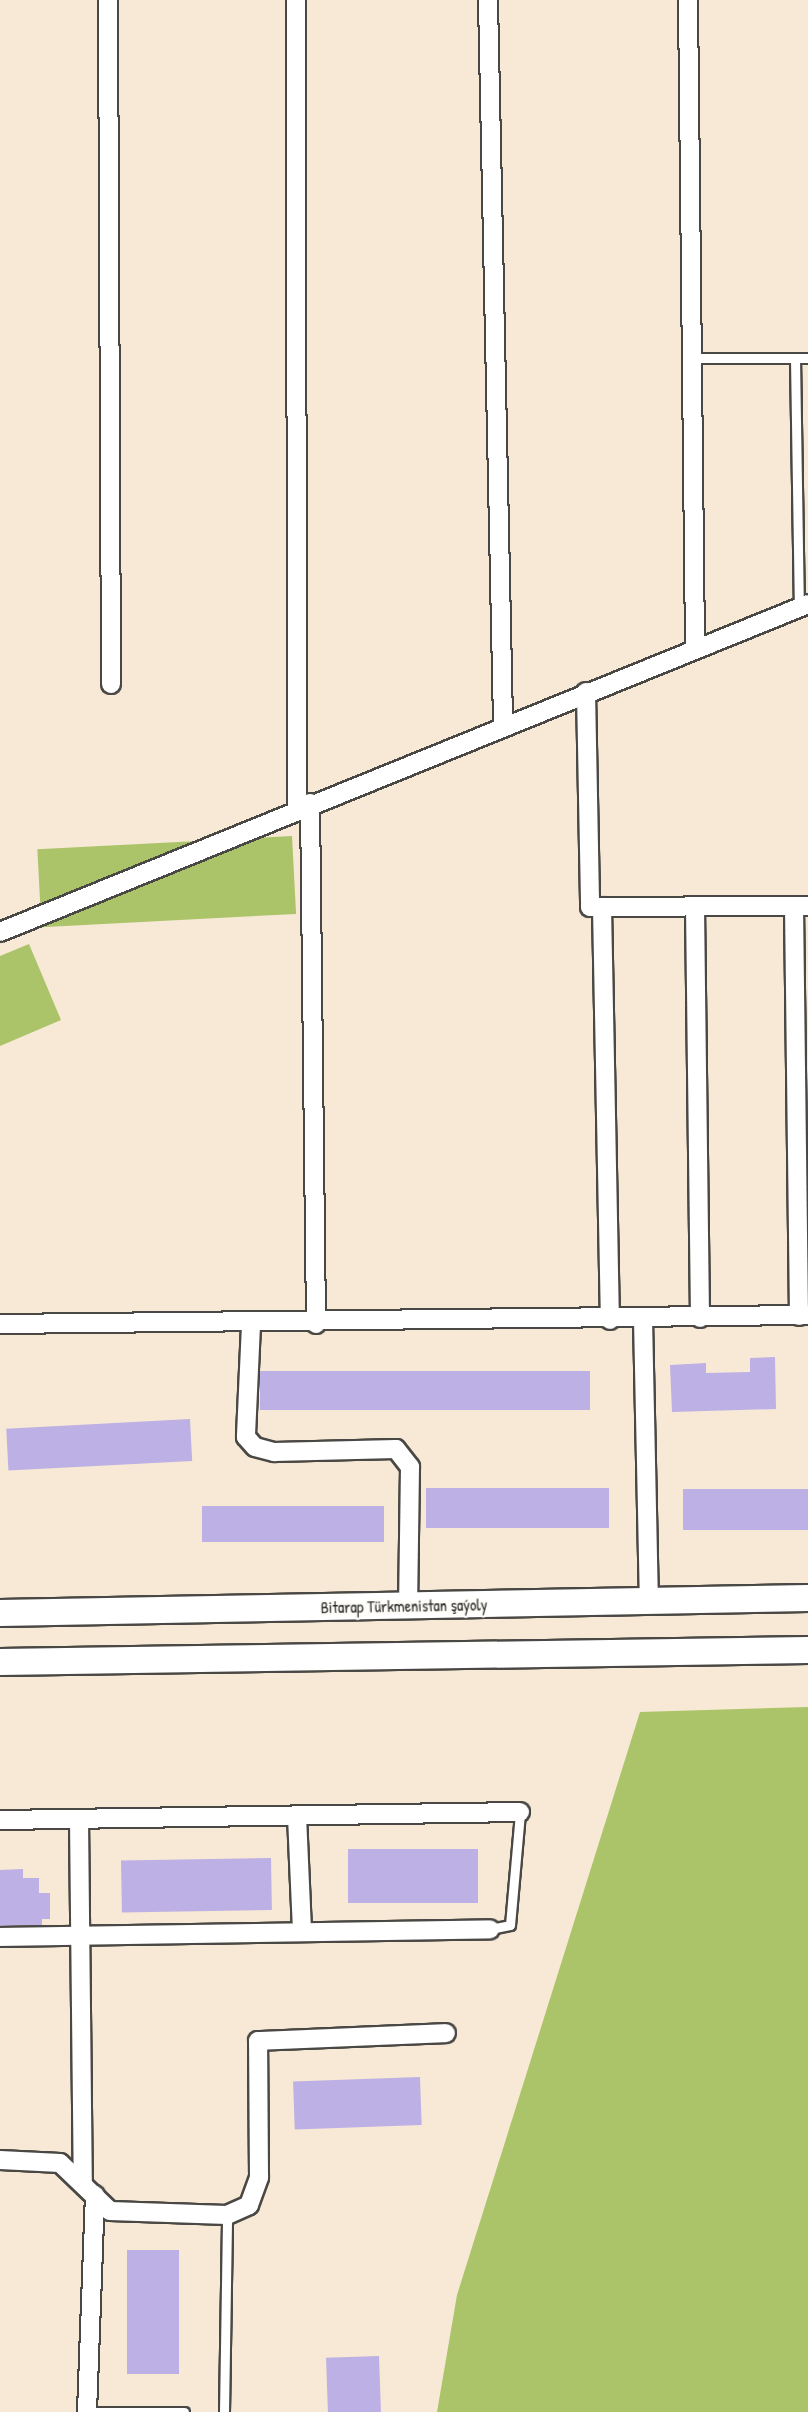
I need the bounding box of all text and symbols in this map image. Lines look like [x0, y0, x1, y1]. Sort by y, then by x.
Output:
street label: Bitarap Türkmenistan şaýoly [320, 1595, 488, 1617]

